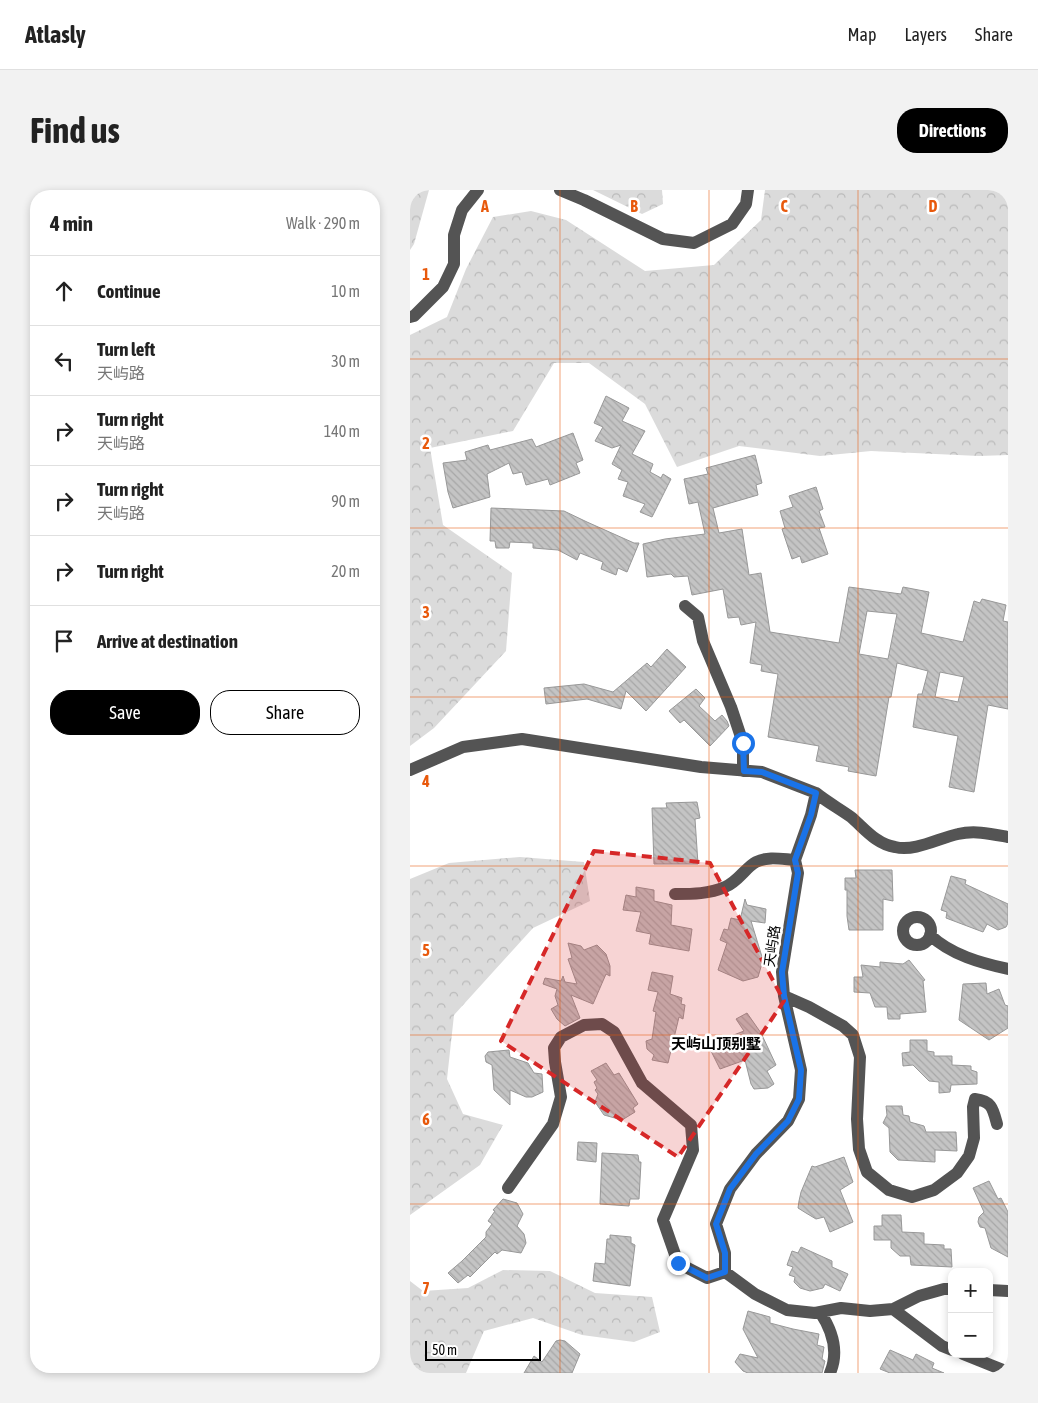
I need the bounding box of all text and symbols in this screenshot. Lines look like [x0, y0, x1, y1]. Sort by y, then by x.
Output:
text: Atlasly [25, 21, 86, 48]
text: Map [847, 24, 876, 45]
text: Layers [904, 24, 947, 45]
text: Share [975, 24, 1013, 45]
button: Directions [897, 108, 1008, 153]
text: Find us [30, 110, 120, 150]
text: A [480, 197, 489, 215]
text: B [630, 197, 638, 215]
text: C [780, 197, 788, 215]
text: D [929, 197, 938, 215]
text: 4 min [50, 211, 93, 235]
text: Walk · 290 m [286, 214, 360, 232]
text: 1 [422, 265, 430, 283]
icon: ahead [50, 277, 78, 305]
text: Continue [97, 280, 161, 302]
text: 10 m [331, 282, 360, 300]
text: Turn left [97, 338, 155, 360]
icon: left [50, 347, 78, 375]
text: 30 m [331, 352, 360, 370]
text: 天屿路 [97, 364, 145, 382]
text: Turn right [97, 408, 164, 430]
icon: right [50, 417, 78, 445]
text: 140 m [324, 422, 360, 440]
text: 天屿路 [97, 434, 145, 452]
text: 2 [422, 434, 430, 452]
text: Turn right [97, 478, 164, 500]
icon: right [50, 487, 78, 515]
text: 90 m [331, 492, 360, 510]
text: 天屿路 [97, 504, 145, 522]
icon: right [50, 557, 78, 585]
text: Turn right [97, 560, 164, 582]
text: 20 m [331, 562, 360, 580]
text: 3 [422, 603, 430, 621]
icon: arrive [50, 627, 78, 655]
text: Arrive at destination [97, 630, 238, 652]
button: Save [50, 690, 200, 735]
button: Share [210, 690, 360, 735]
route start [732, 732, 755, 755]
text: 4 [421, 772, 430, 790]
street label: 天屿路 [761, 924, 783, 968]
text: 5 [422, 941, 430, 959]
district label: 天屿山顶别墅 [671, 1035, 761, 1052]
text: 6 [422, 1110, 430, 1128]
route end [667, 1252, 690, 1275]
map controls [948, 1268, 993, 1358]
button: + [948, 1268, 993, 1313]
text: 7 [422, 1279, 430, 1297]
button: − [948, 1313, 993, 1358]
scale bar [425, 1338, 541, 1361]
text: 50 m [432, 1342, 457, 1358]

